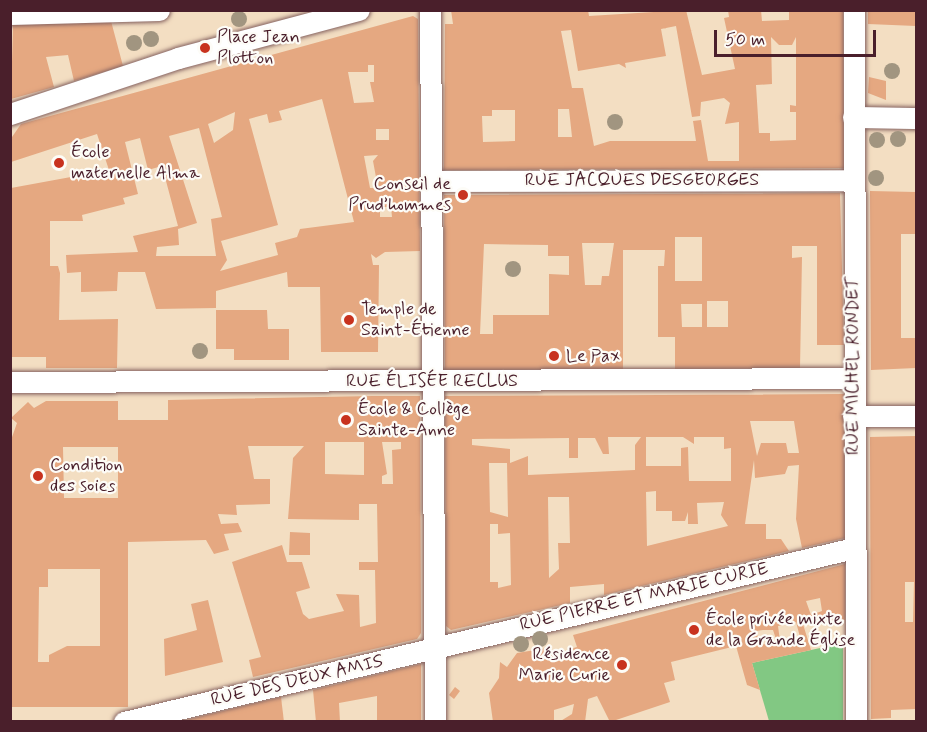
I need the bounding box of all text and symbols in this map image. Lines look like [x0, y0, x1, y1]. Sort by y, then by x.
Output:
scale bar [717, 18, 879, 56]
place label: Place Jean Plotton [217, 27, 300, 70]
text: 50 m [725, 28, 765, 52]
marker: Place Jean Plotton [198, 41, 212, 55]
place label: École maternelle Alma [71, 142, 198, 184]
marker: École maternelle Alma [52, 156, 66, 170]
street label: RUE JACQUES DESGEORGES [525, 169, 759, 191]
place label: Conseil de Prud’hommes [348, 174, 451, 216]
marker: Conseil de Prud’hommes [456, 188, 470, 202]
street label: RUE MICHEL RONDET [842, 272, 864, 460]
place label: Temple de Saint-Étienne [361, 299, 470, 342]
marker: Temple de Saint-Étienne [342, 313, 356, 327]
place label: Le Pax [566, 345, 619, 367]
marker: Le Pax [547, 349, 561, 363]
street label: RUE ÉLISÉE RECLUS [347, 370, 517, 392]
place label: École & Collège Sainte-Anne [358, 399, 470, 442]
marker: École & Collège Sainte-Anne [339, 413, 353, 427]
place label: Condition des soies [50, 455, 123, 498]
marker: Condition des soies [31, 469, 45, 483]
street label: RUE PIERRE ET MARIE CURIE [517, 558, 771, 636]
place label: École privée mixte de la Grande Église [706, 609, 856, 652]
marker: École privée mixte de la Grande Église [687, 623, 701, 637]
place label: Résidence Marie Curie [518, 644, 610, 686]
street label: RUE DES DEUX AMIS [209, 651, 385, 711]
marker: Résidence Marie Curie [615, 658, 629, 672]

